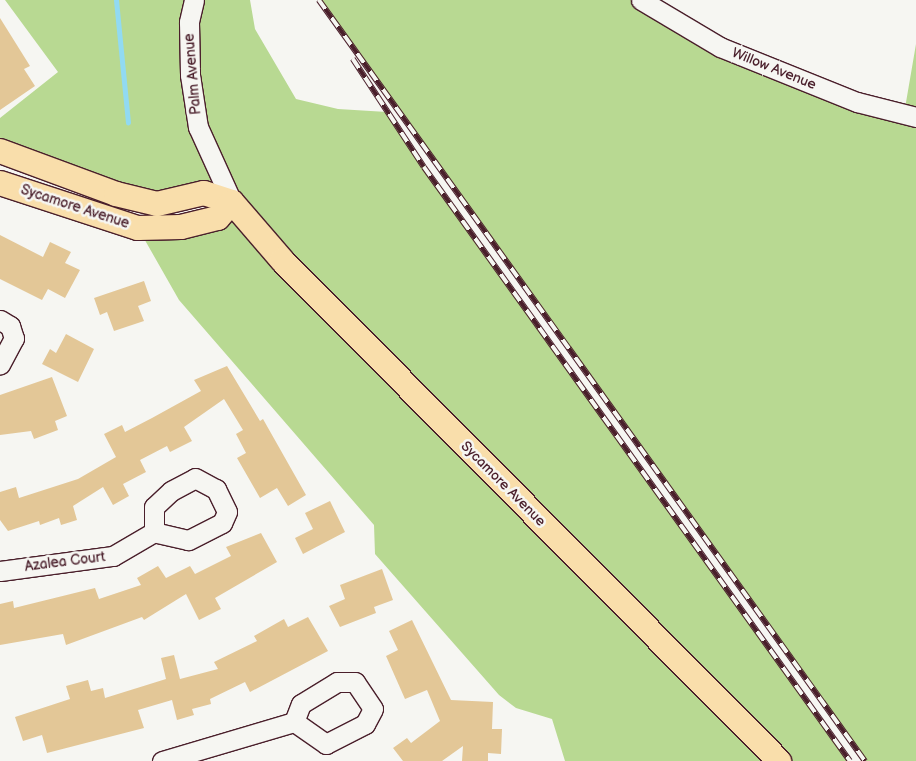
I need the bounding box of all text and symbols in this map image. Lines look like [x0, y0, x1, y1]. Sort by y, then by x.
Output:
street label: Palm Avenue [181, 33, 205, 115]
street label: Willow Avenue [729, 44, 819, 94]
street label: Sycamore Avenue [19, 182, 131, 232]
street label: Sycamore Avenue [457, 438, 549, 530]
street label: Azalea Court [24, 549, 106, 575]

